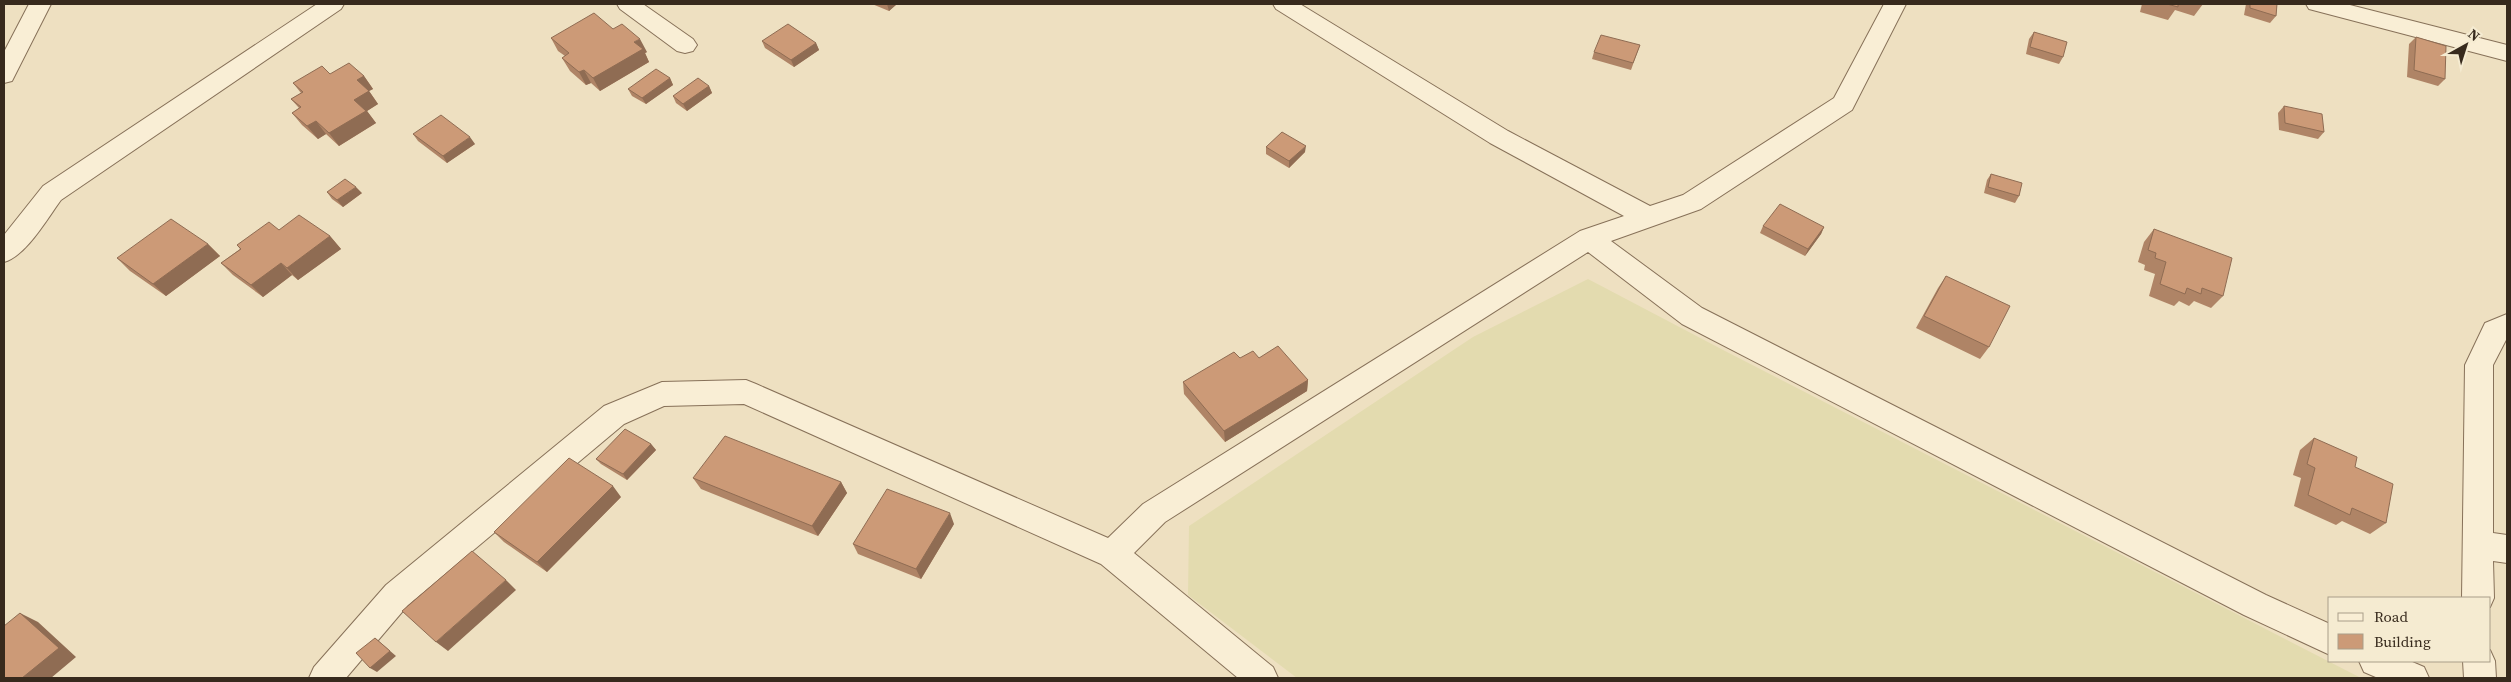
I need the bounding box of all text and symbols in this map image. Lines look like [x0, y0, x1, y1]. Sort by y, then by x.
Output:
north arrow [2441, 20, 2491, 70]
text: N [2464, 24, 2484, 46]
legend [2328, 597, 2491, 662]
text: Road [2374, 606, 2408, 627]
text: Building [2374, 631, 2431, 652]

